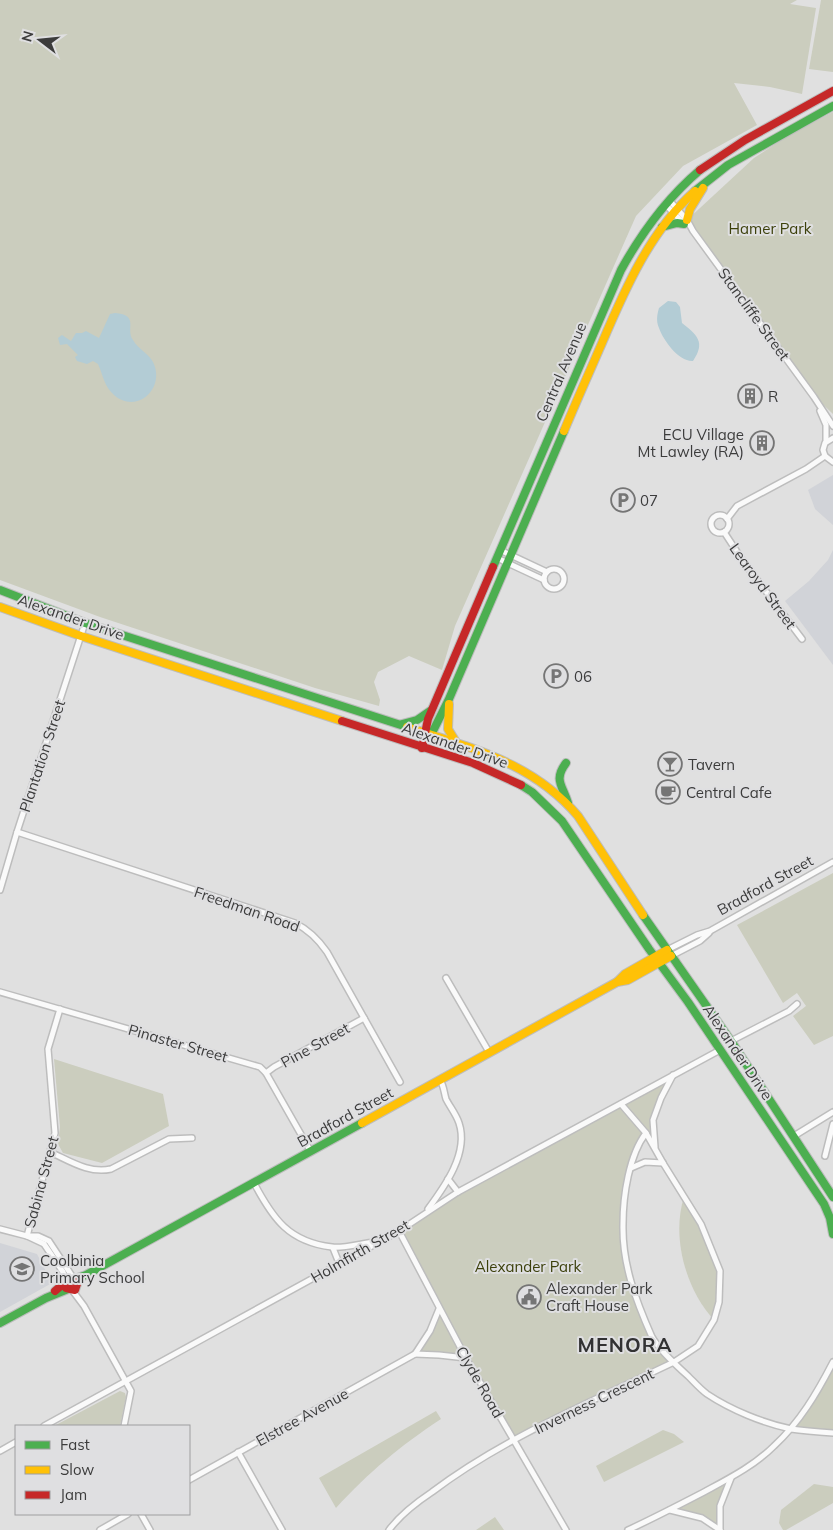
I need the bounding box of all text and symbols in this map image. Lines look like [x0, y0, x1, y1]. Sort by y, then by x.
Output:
north arrow [15, 15, 65, 65]
text: N [17, 29, 38, 44]
park label: Hamer Park [729, 219, 812, 238]
street label: Stancliffe Street [714, 264, 794, 364]
street label: Central Avenue [532, 319, 590, 425]
building icon: R [737, 383, 763, 409]
place label: R [768, 387, 778, 406]
place label: ECU Village Mt Lawley (RA) [638, 425, 744, 461]
building icon: ECU Village Mt Lawley (RA) [749, 430, 775, 456]
parking icon: 07 [610, 487, 636, 513]
place label: 07 [640, 491, 658, 510]
street label: Learoyd Street [726, 539, 800, 633]
street label: Alexander Drive [15, 590, 127, 644]
parking icon: 06 [543, 663, 569, 689]
place label: 06 [574, 667, 592, 686]
street label: Plantation Street [15, 697, 69, 815]
street label: Alexander Drive [399, 718, 511, 772]
bar icon: Tavern [657, 751, 683, 777]
place label: Tavern [688, 755, 735, 774]
cafe icon: Central Cafe [655, 779, 681, 805]
place label: Central Cafe [686, 783, 772, 802]
street label: Bradford Street [714, 851, 816, 919]
street label: Freedman Road [192, 882, 302, 936]
street label: Alexander Drive [699, 1001, 777, 1103]
street label: Pine Street [277, 1018, 353, 1072]
street label: Pinaster Street [126, 1020, 230, 1066]
street label: Bradford Street [294, 1083, 396, 1151]
street label: Sabina Street [20, 1134, 62, 1230]
street label: Holmfirth Street [307, 1215, 413, 1287]
place label: Coolbinia Primary School [40, 1251, 145, 1287]
school or university icon: Coolbinia Primary School [9, 1256, 35, 1282]
park label: Alexander Park [475, 1257, 582, 1276]
place label: Alexander Park Craft House [546, 1279, 653, 1315]
public building icon: Alexander Park Craft House [516, 1284, 542, 1310]
district label: MENORA [578, 1332, 672, 1357]
street label: Clyde Road [452, 1343, 508, 1421]
street label: Inverness Crescent [531, 1364, 657, 1438]
street label: Elstree Avenue [252, 1384, 352, 1450]
legend [15, 1425, 190, 1515]
text: Fast [60, 1435, 90, 1454]
text: Slow [60, 1460, 94, 1479]
text: Jam [60, 1485, 87, 1504]

